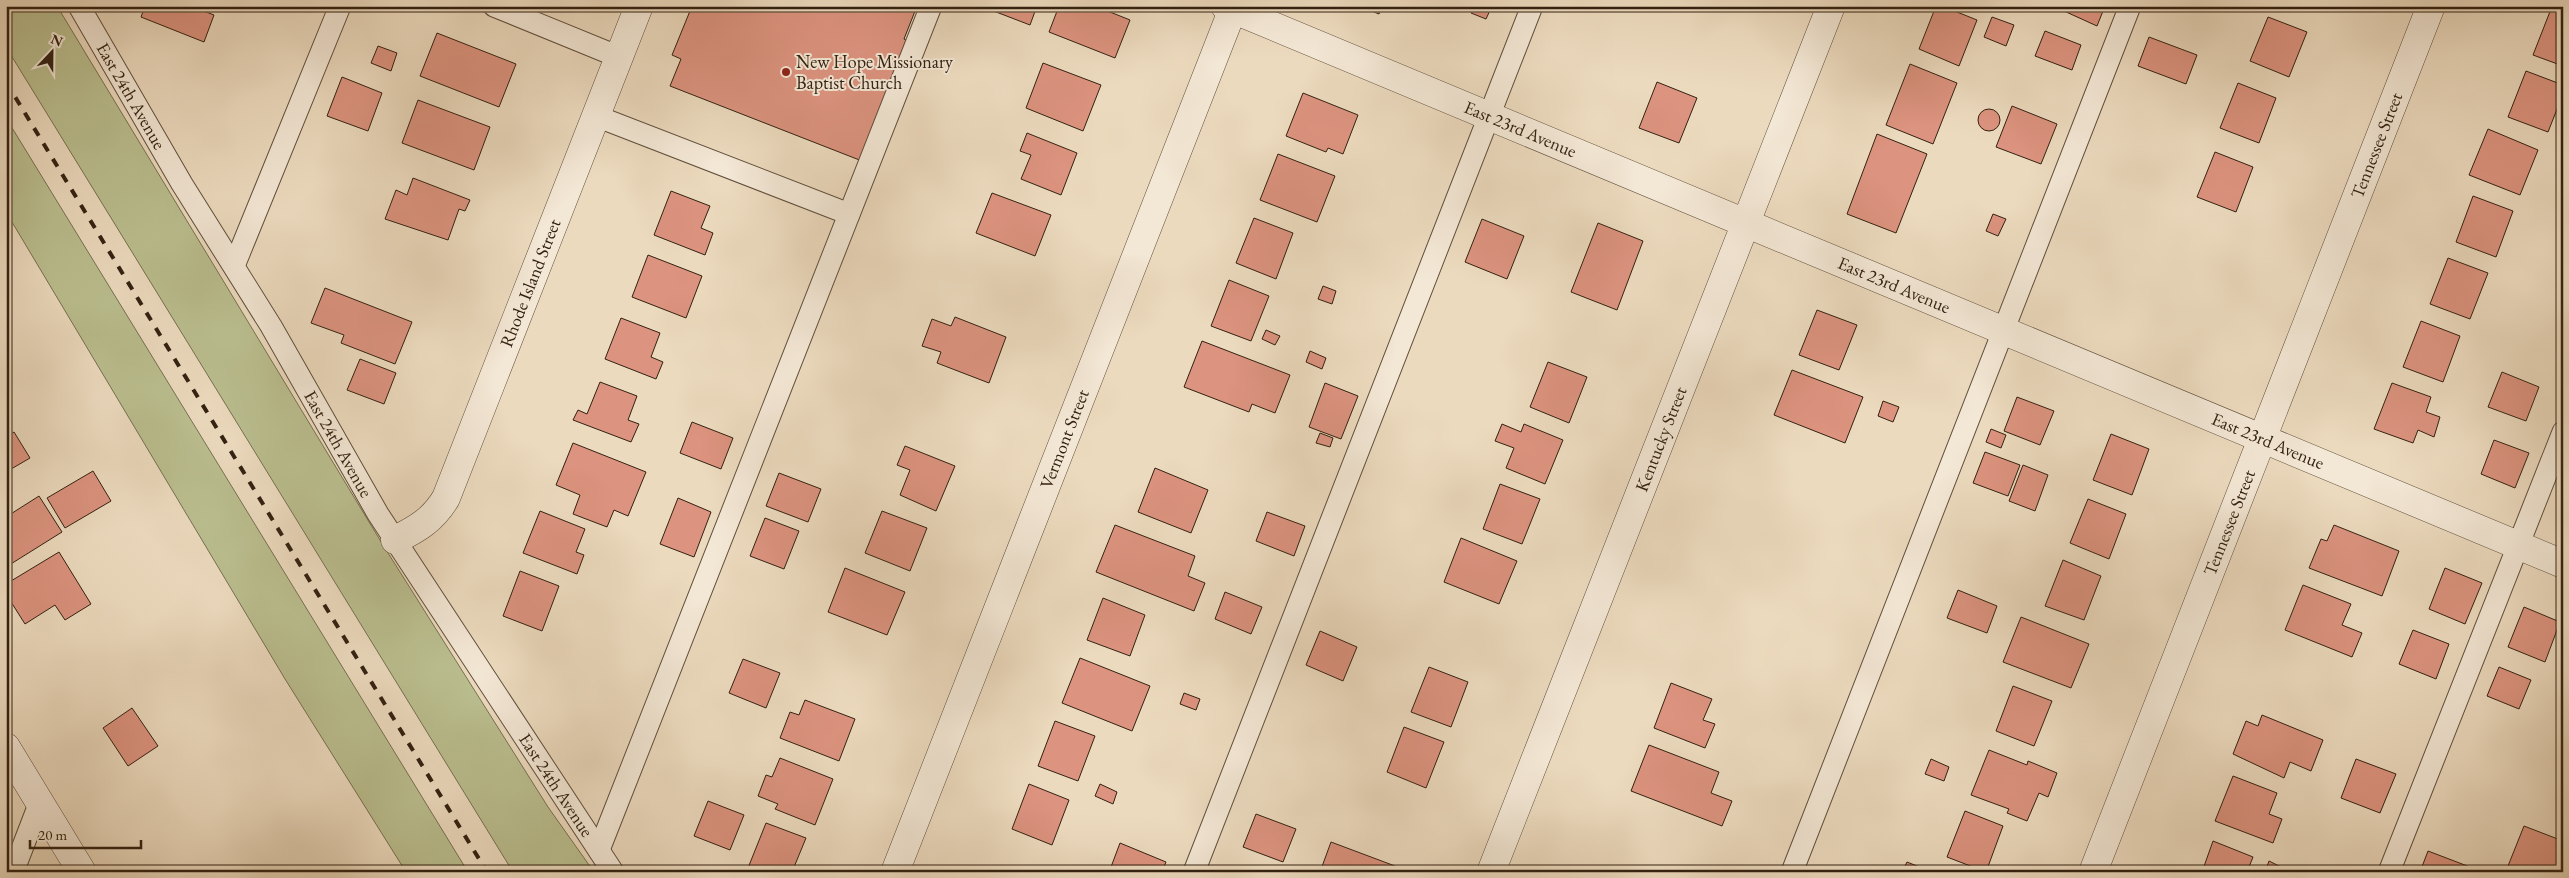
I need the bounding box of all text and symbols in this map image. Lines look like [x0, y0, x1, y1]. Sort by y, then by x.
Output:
north arrow [28, 28, 78, 78]
text: N [48, 29, 66, 51]
street label: East 24th Avenue [92, 38, 171, 153]
place label: New Hope Missionary Baptist Church [796, 50, 953, 94]
marker: New Hope Missionary Baptist Church [780, 66, 792, 78]
street label: Tennessee Street [2345, 89, 2407, 202]
street label: East 23rd Avenue [1461, 95, 1580, 162]
street label: Rhode Island Street [494, 215, 566, 350]
street label: East 23rd Avenue [1835, 251, 1954, 318]
street label: Kentucky Street [1630, 383, 1692, 495]
street label: East 24th Avenue [299, 386, 378, 501]
street label: Vermont Street [1034, 386, 1094, 492]
street label: East 23rd Avenue [2208, 407, 2328, 474]
street label: Tennessee Street [2198, 466, 2260, 579]
street label: East 24th Avenue [514, 729, 599, 841]
scale bar [30, 818, 141, 850]
text: 20 m [38, 825, 67, 844]

